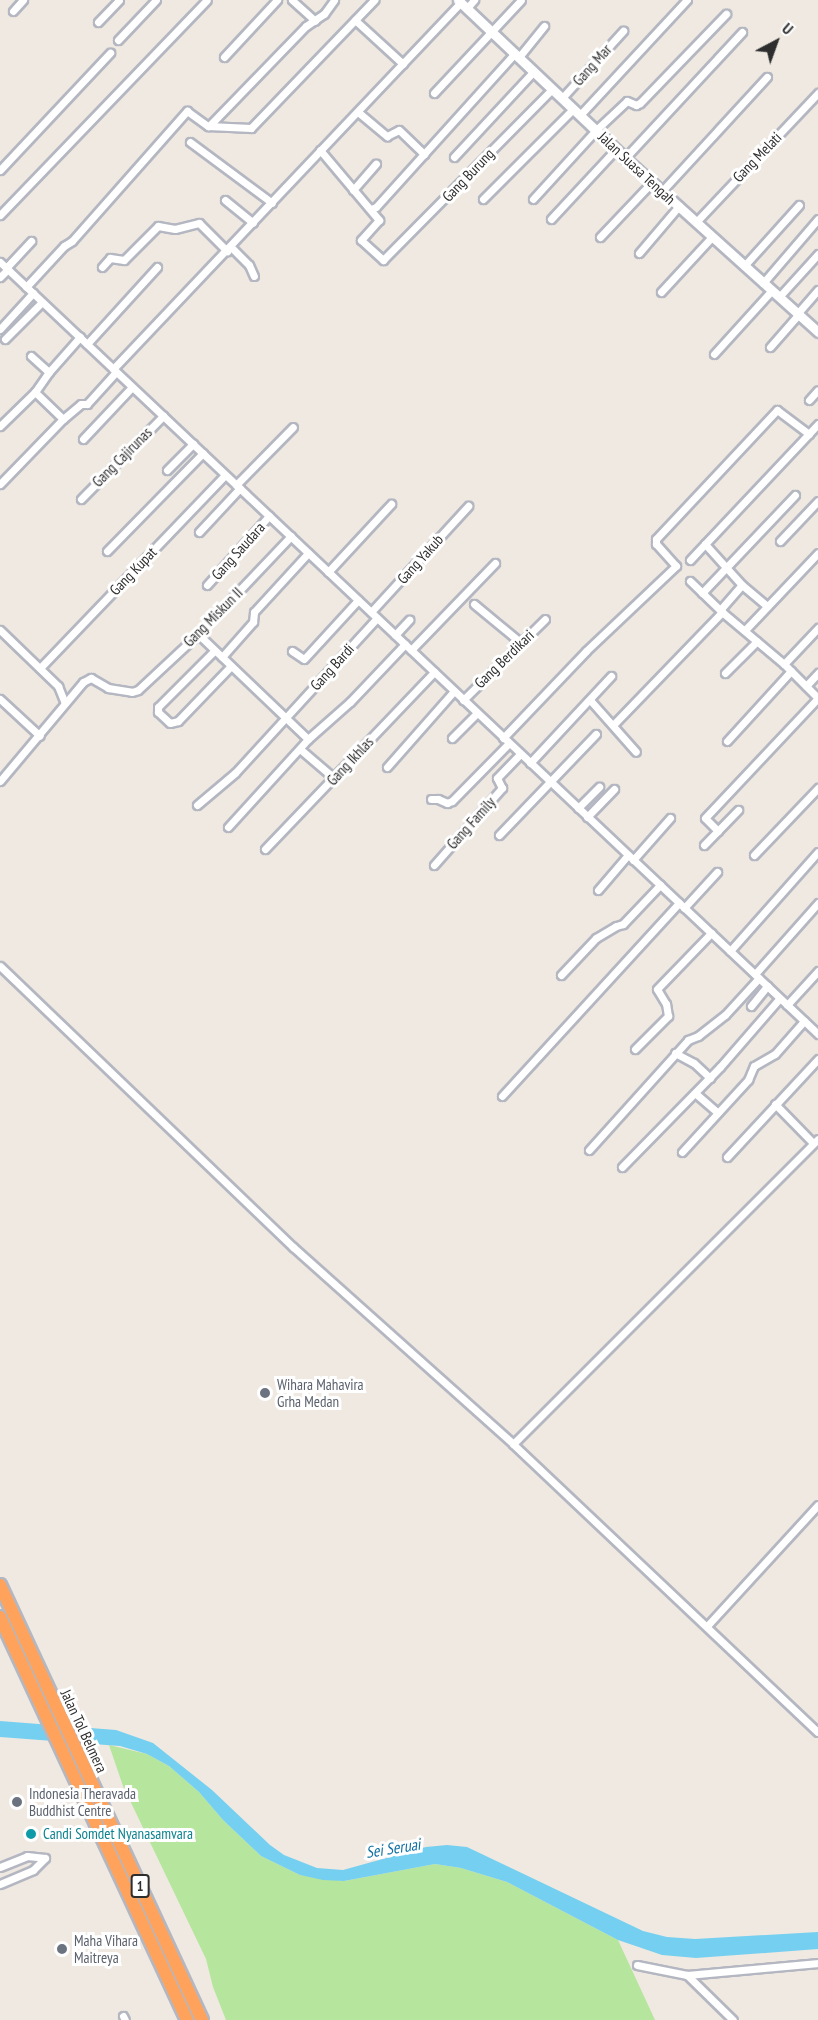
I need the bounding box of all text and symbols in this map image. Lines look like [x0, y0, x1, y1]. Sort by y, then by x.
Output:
north arrow [746, 12, 806, 72]
text: U [778, 18, 797, 39]
street label: Gang Mar [569, 41, 615, 89]
street label: Jalan Suasa Tengah [595, 128, 679, 208]
street label: Gang Melati [729, 128, 785, 186]
street label: Gang Burung [438, 145, 498, 205]
street label: Gang Cajirunas [88, 423, 156, 491]
street label: Gang Saudara [208, 519, 268, 583]
street label: Gang Yakub [393, 531, 447, 587]
street label: Gang Kupat [106, 543, 160, 599]
street label: Gang Miskun II [180, 584, 246, 650]
street label: Gang Berdikari [470, 626, 538, 692]
street label: Gang Bardi [306, 640, 358, 694]
street label: Gang Ikhlas [323, 733, 377, 789]
street label: Gang Family [443, 793, 499, 853]
place label: Wihara Mahavira Grha Medan [277, 1375, 364, 1410]
marker: Wihara Mahavira Grha Medan [258, 1386, 272, 1400]
street label: Jalan Tol Belmera [57, 1686, 111, 1776]
place label: Indonesia Theravada Buddhist Centre [29, 1784, 136, 1819]
marker: Indonesia Theravada Buddhist Centre [10, 1795, 24, 1809]
place label: Candi Somdet Nyanasamvara [43, 1825, 193, 1843]
marker: Candi Somdet Nyanasamvara [24, 1827, 38, 1841]
water label: Sei Seruai [364, 1834, 422, 1862]
road number: 1 [130, 1875, 150, 1897]
place label: Maha Vihara Maitreya [74, 1931, 138, 1966]
marker: Maha Vihara Maitreya [55, 1942, 69, 1956]

